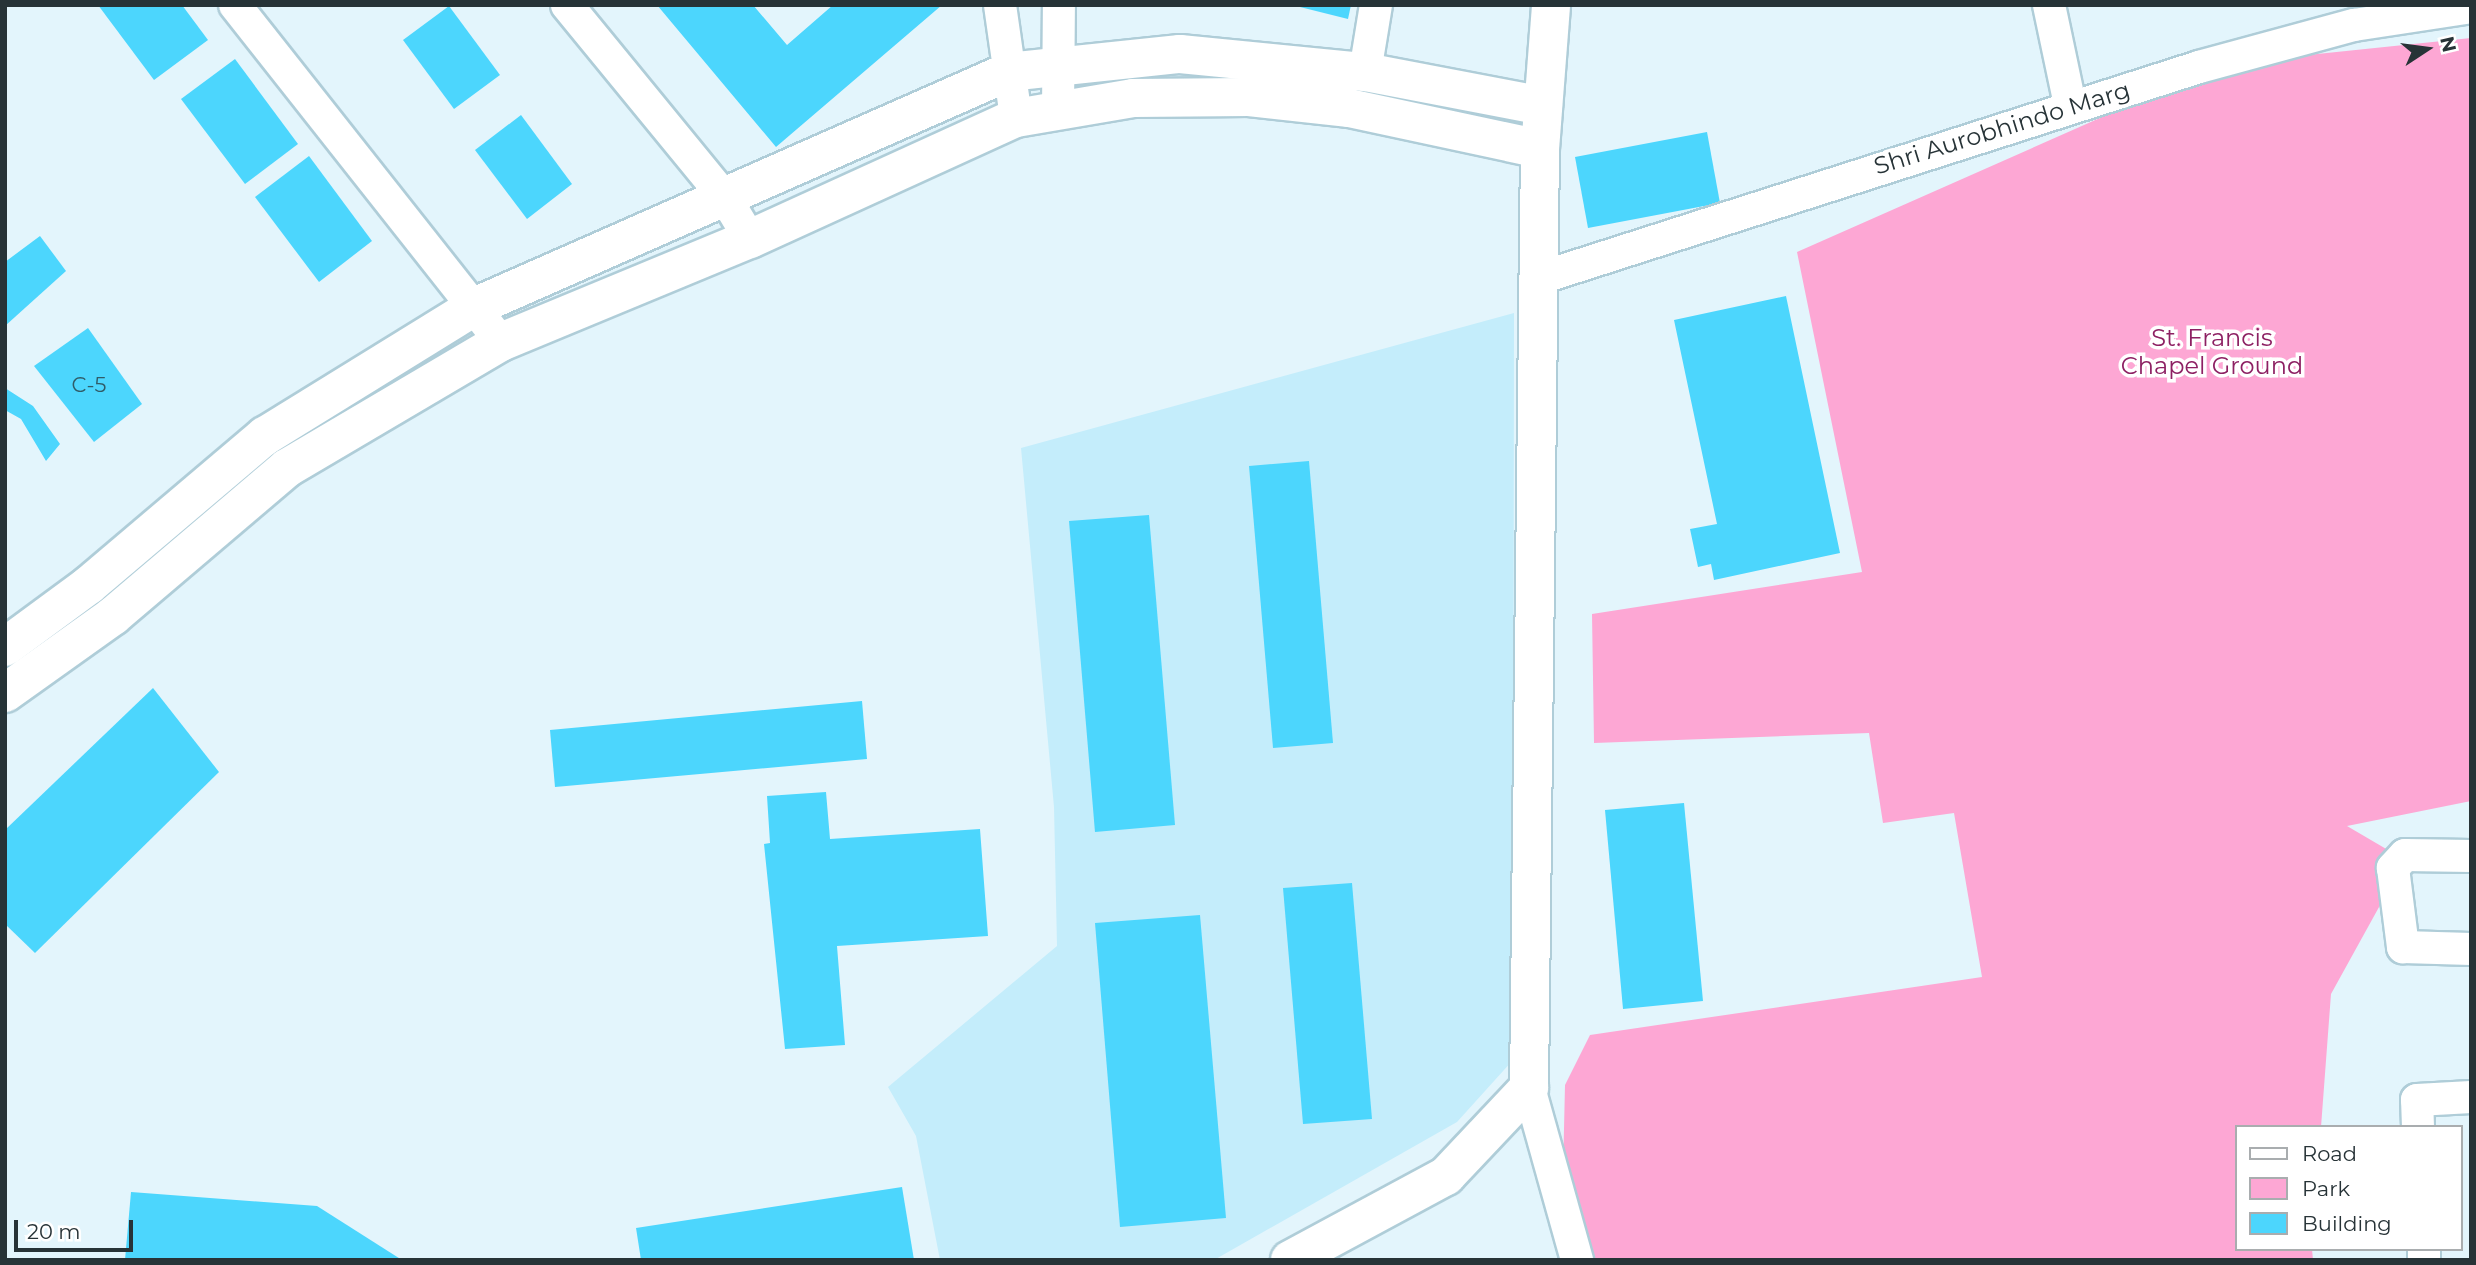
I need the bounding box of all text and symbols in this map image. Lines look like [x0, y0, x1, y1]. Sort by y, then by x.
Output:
north arrow [2392, 14, 2462, 84]
text: N [2435, 34, 2461, 54]
street label: Shri Aurobhindo Marg [1870, 75, 2134, 181]
park label: St. Francis Chapel Ground [2121, 324, 2303, 380]
house number: C-5 [72, 372, 106, 398]
legend [2234, 1125, 2462, 1251]
text: Road [2302, 1141, 2357, 1166]
text: Park [2302, 1176, 2350, 1201]
scale bar [18, 1206, 136, 1250]
text: Building [2302, 1211, 2392, 1236]
text: 20 m [27, 1219, 81, 1244]

